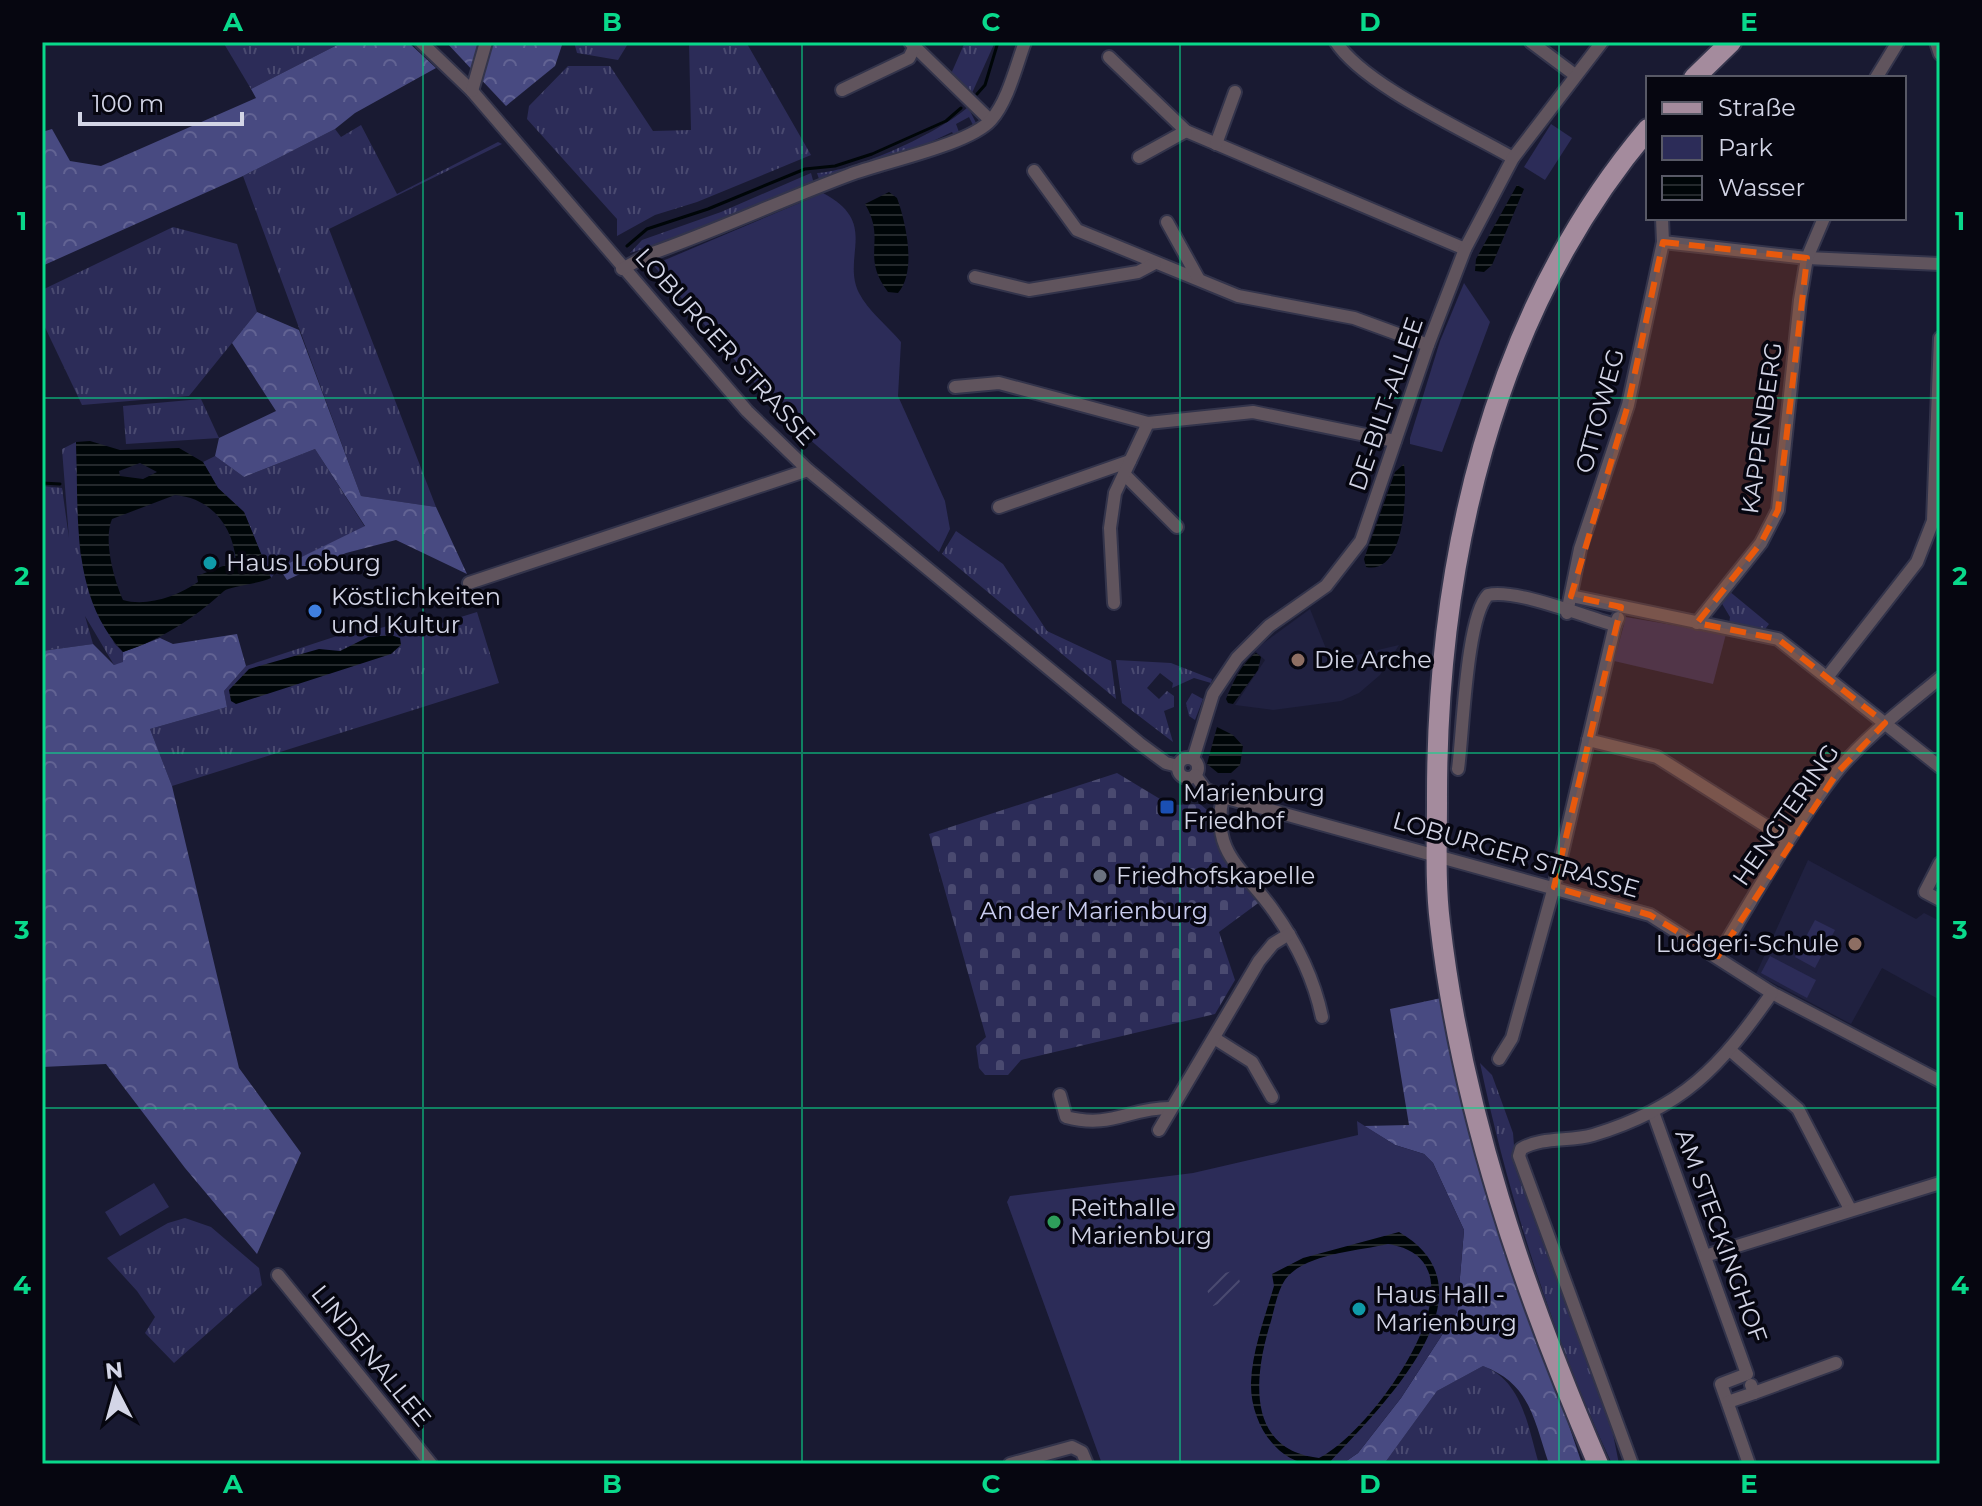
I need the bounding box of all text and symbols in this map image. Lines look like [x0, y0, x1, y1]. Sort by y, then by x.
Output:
text: A [222, 6, 244, 38]
text: B [602, 6, 622, 38]
text: C [982, 6, 1001, 38]
text: D [1359, 6, 1381, 38]
text: E [1740, 6, 1758, 38]
scale bar [80, 76, 242, 126]
legend [1646, 76, 1906, 220]
text: 100 m [92, 89, 164, 118]
text: Straße [1718, 93, 1796, 122]
text: Park [1718, 133, 1773, 162]
text: Wasser [1718, 173, 1805, 202]
text: 1 [17, 205, 27, 237]
text: 1 [1955, 205, 1965, 237]
street label: LOBURGER STRASSE [629, 242, 821, 451]
street label: DE-BILT-ALLEE [1342, 313, 1429, 494]
street label: KAPPENBERG [1735, 340, 1788, 516]
street label: OTTOWEG [1569, 345, 1630, 476]
place label: Haus Loburg [226, 548, 381, 577]
marker: Haus Loburg [201, 554, 219, 572]
text: 2 [14, 560, 30, 592]
text: 2 [1952, 560, 1968, 592]
place label: Köstlichkeiten und Kultur [331, 582, 501, 639]
marker: Köstlichkeiten und Kultur [306, 602, 324, 620]
place label: Die Arche [1314, 645, 1432, 674]
marker: Die Arche [1289, 651, 1307, 669]
street label: HENGTERING [1726, 738, 1845, 891]
place label: Marienburg Friedhof [1183, 778, 1325, 835]
marker: Marienburg Friedhof [1158, 798, 1176, 816]
street label: LOBURGER STRASSE [1390, 805, 1643, 904]
place label: Friedhofskapelle [1116, 861, 1315, 890]
marker: Friedhofskapelle [1091, 867, 1109, 885]
park label: An der Marienburg [980, 896, 1208, 925]
text: 3 [13, 914, 30, 946]
text: 3 [1951, 914, 1968, 946]
place label: Ludgeri-Schule [1656, 929, 1839, 958]
marker: Ludgeri-Schule [1846, 935, 1864, 953]
street label: AM STECKINGHOF [1669, 1125, 1774, 1346]
place label: Reithalle Marienburg [1070, 1193, 1212, 1250]
marker: Reithalle Marienburg [1045, 1213, 1063, 1231]
text: 4 [13, 1269, 31, 1301]
text: 4 [1951, 1269, 1969, 1301]
street label: LINDENALLEE [305, 1279, 437, 1432]
place label: Haus Hall - Marienburg [1375, 1280, 1517, 1337]
marker: Haus Hall - Marienburg [1350, 1300, 1368, 1318]
north arrow [76, 1350, 156, 1430]
text: N [104, 1356, 124, 1385]
text: A [222, 1468, 244, 1500]
text: B [602, 1468, 622, 1500]
text: C [982, 1468, 1001, 1500]
text: D [1359, 1468, 1381, 1500]
text: E [1740, 1468, 1758, 1500]

